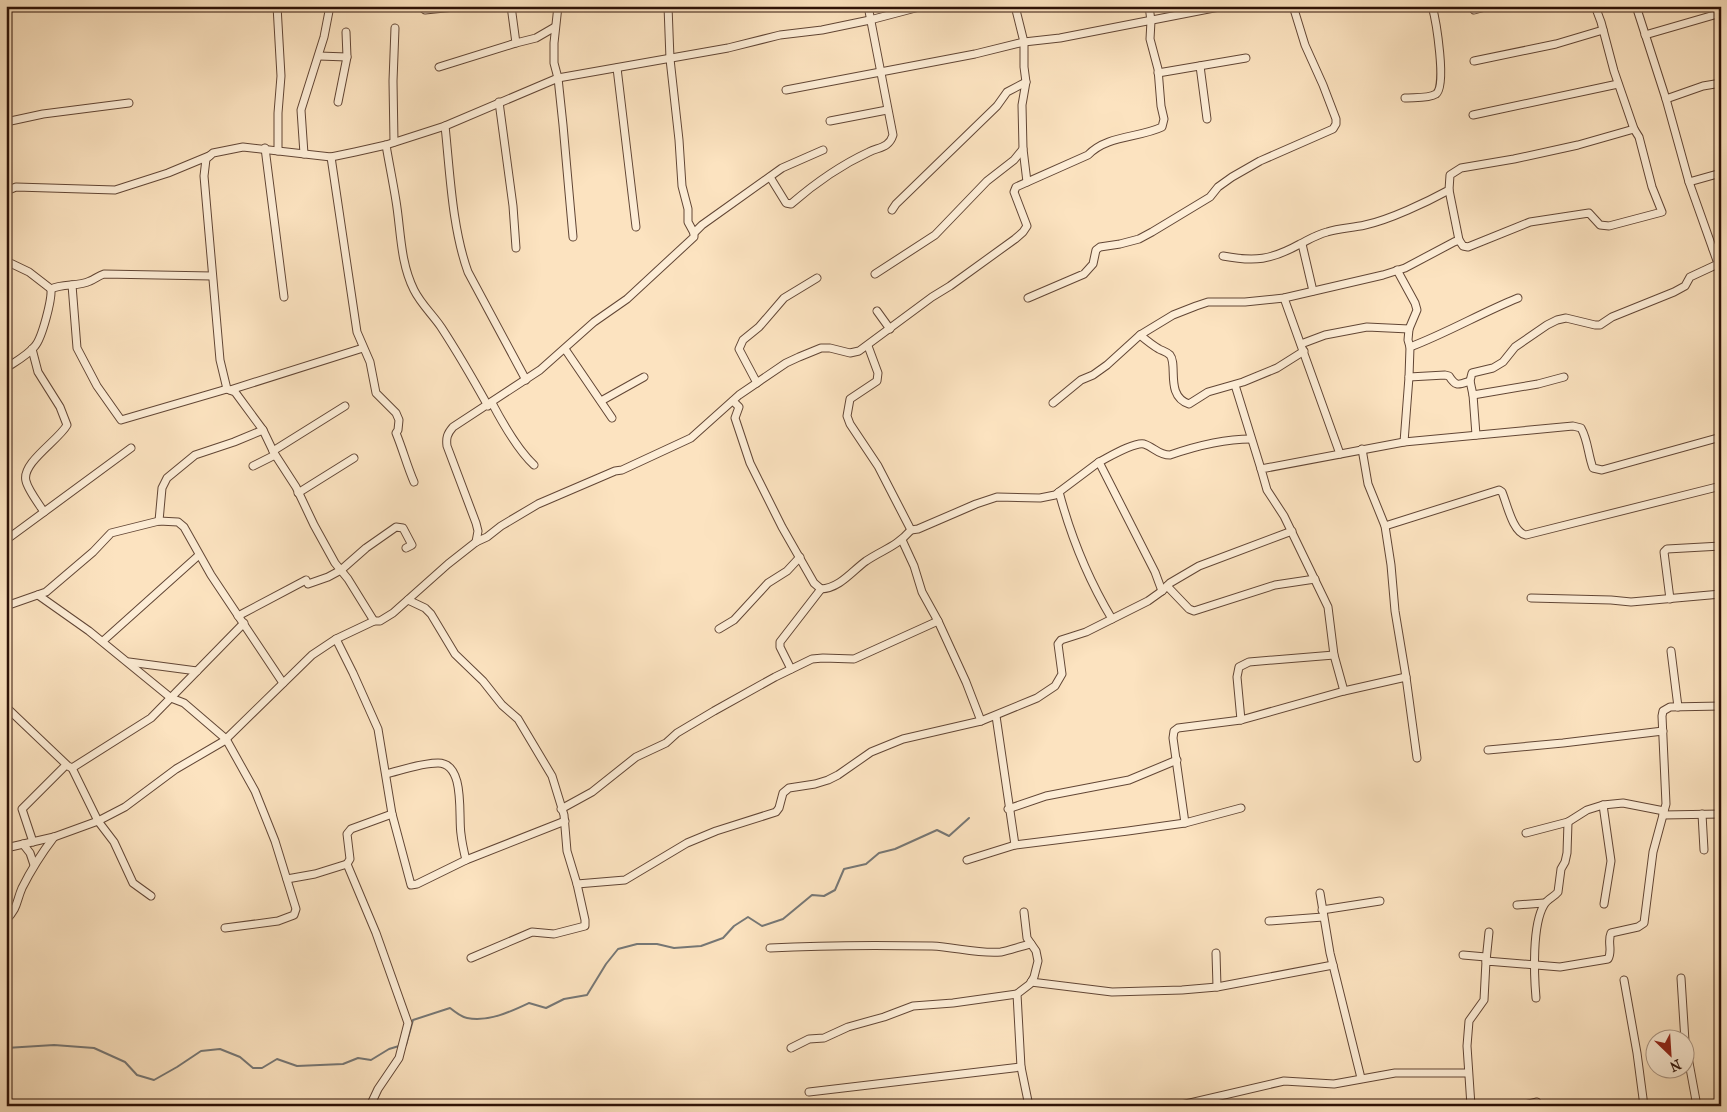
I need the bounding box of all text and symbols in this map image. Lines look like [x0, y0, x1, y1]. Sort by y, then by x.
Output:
north arrow [1644, 1030, 1694, 1080]
text: N [1667, 1055, 1684, 1075]

